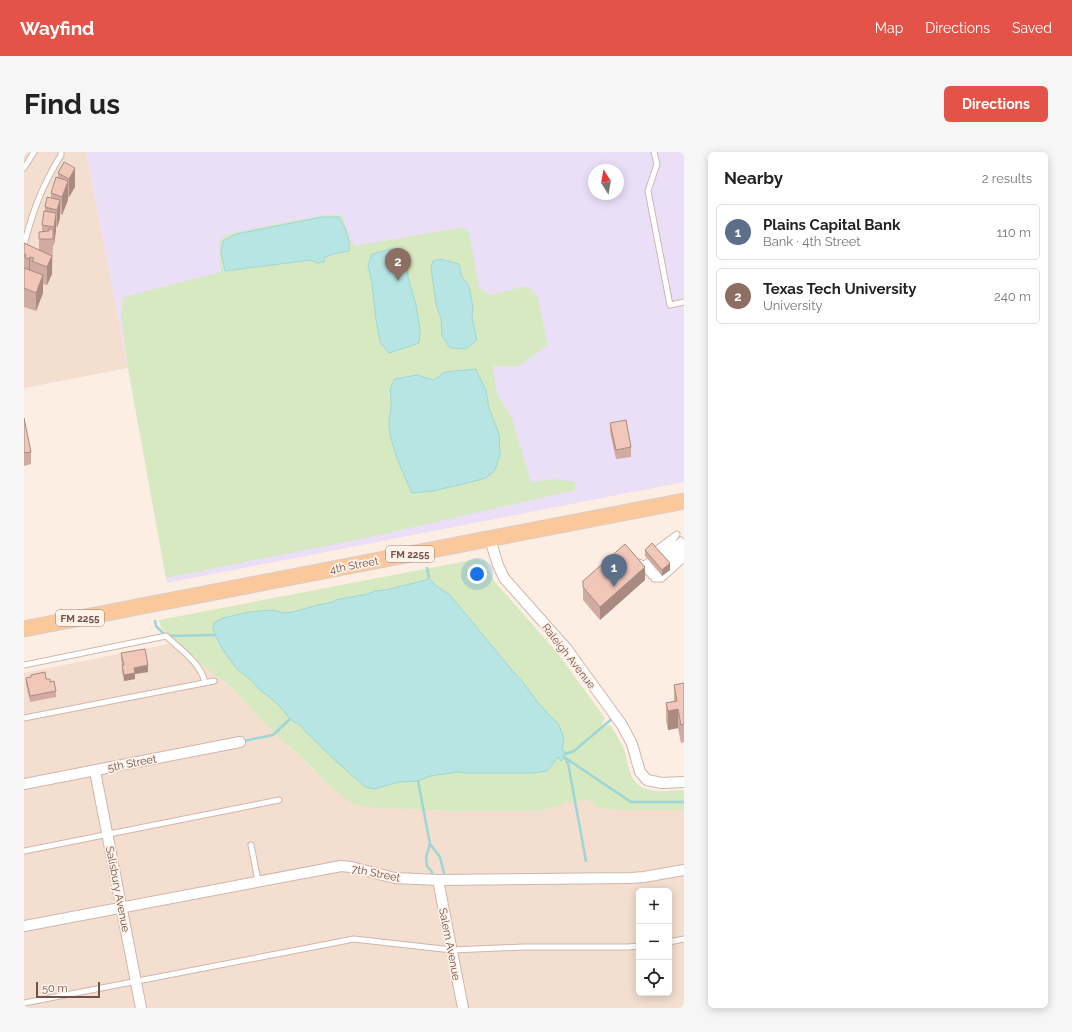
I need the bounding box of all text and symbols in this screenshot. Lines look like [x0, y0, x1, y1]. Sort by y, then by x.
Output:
text: Wayfind [20, 17, 94, 39]
text: Map [875, 20, 903, 36]
text: Directions [925, 20, 990, 36]
text: Saved [1012, 20, 1052, 36]
button: Directions [944, 86, 1048, 122]
text: Find us [24, 88, 120, 121]
north arrow [588, 164, 624, 200]
text: Nearby [724, 168, 783, 188]
text: 2 results [982, 171, 1032, 186]
text: Plains Capital Bank [763, 216, 900, 234]
text: 1 [735, 225, 741, 240]
text: 110 m [997, 225, 1031, 240]
text: Bank · 4th Street [763, 234, 861, 249]
pin: 2 [385, 248, 411, 281]
text: Texas Tech University [763, 280, 916, 298]
text: 2 [734, 289, 742, 304]
text: 240 m [994, 289, 1031, 304]
text: University [763, 298, 823, 313]
road number: FM 2255 [386, 546, 434, 562]
street label: 4th Street [329, 554, 380, 577]
pin: 1 [601, 554, 627, 587]
your location [467, 564, 487, 584]
road number: FM 2255 [56, 610, 104, 626]
street label: Raleigh Avenue [539, 621, 598, 692]
street label: 5th Street [107, 752, 158, 775]
street label: Salisbury Avenue [103, 845, 132, 934]
street label: 7th Street [350, 862, 402, 885]
map controls [636, 888, 672, 996]
button: + [636, 888, 672, 924]
street label: Salem Avenue [436, 907, 463, 982]
button: − [636, 924, 672, 960]
button: locate [636, 960, 672, 996]
scale bar [36, 980, 100, 999]
text: 50 m [42, 982, 68, 995]

